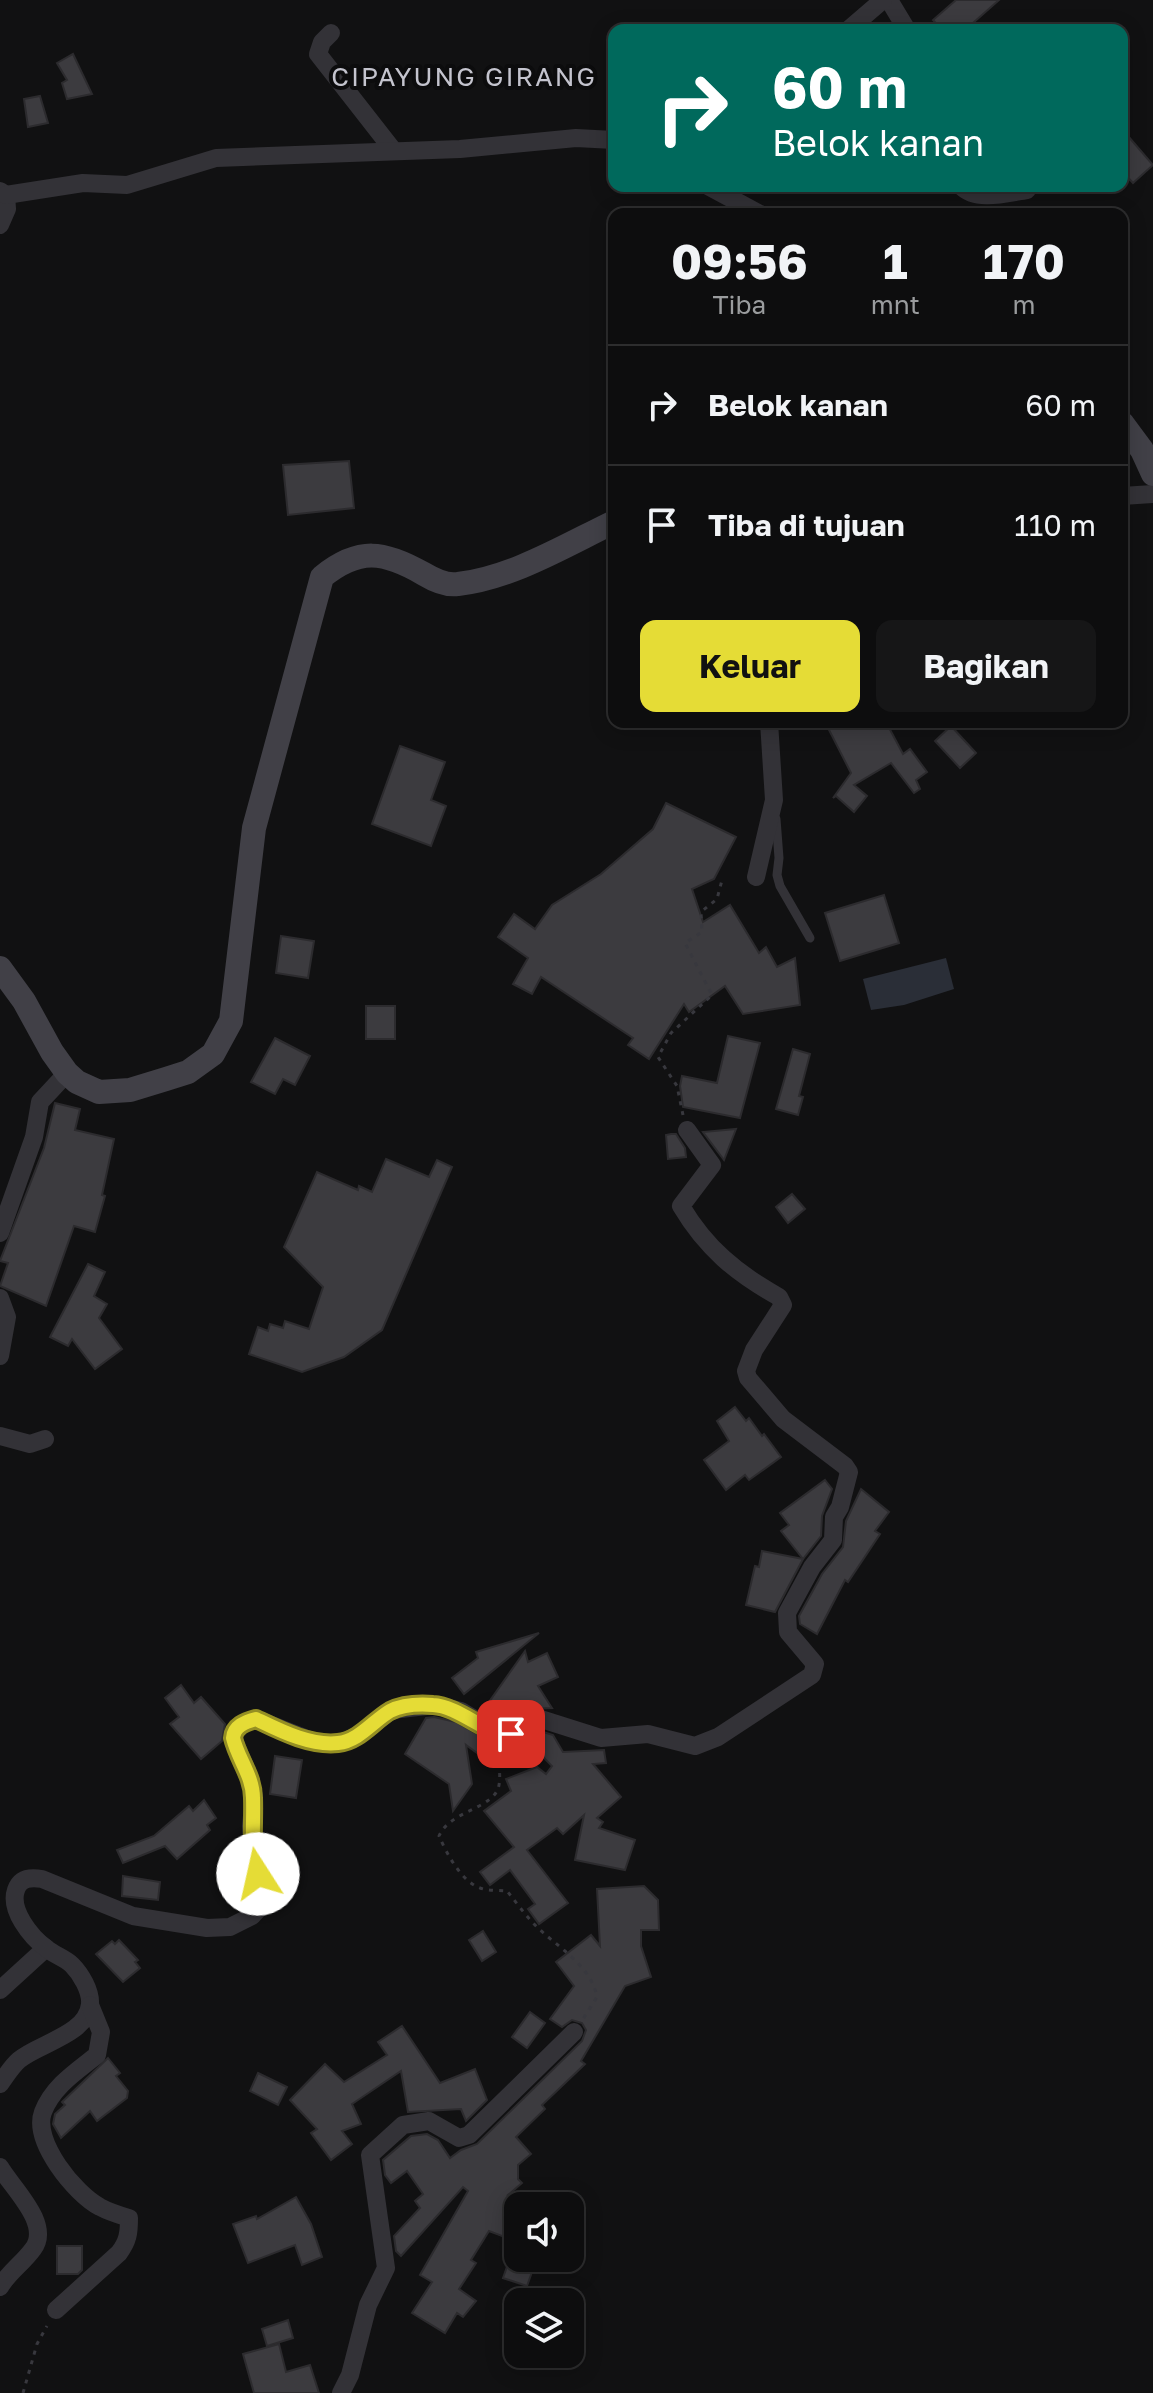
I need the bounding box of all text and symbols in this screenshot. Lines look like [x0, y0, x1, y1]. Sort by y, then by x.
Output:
text: 60 m [772, 53, 907, 120]
icon: right [640, 56, 744, 160]
district label: CIPAYUNG GIRANG [331, 61, 597, 92]
text: Belok kanan [772, 121, 984, 164]
text: 09:56 [671, 232, 808, 290]
text: 1 [883, 232, 908, 290]
text: 170 [983, 232, 1065, 290]
text: Tiba [713, 289, 766, 320]
text: mnt [871, 289, 920, 320]
text: m [1012, 289, 1035, 320]
icon: right [640, 383, 684, 427]
text: Belok kanan [708, 387, 888, 423]
text: 60 m [1025, 387, 1096, 423]
icon: arrive [640, 503, 684, 547]
text: Tiba di tujuan [708, 507, 905, 543]
text: 110 m [1014, 507, 1096, 543]
button: Keluar [640, 620, 860, 712]
button: Bagikan [876, 620, 1096, 712]
pin [477, 1700, 545, 1768]
icon: arrive [489, 1712, 533, 1756]
position arrow [216, 1832, 300, 1916]
map controls [504, 2192, 584, 2368]
button: sound [504, 2192, 584, 2272]
button: layers [504, 2288, 584, 2368]

